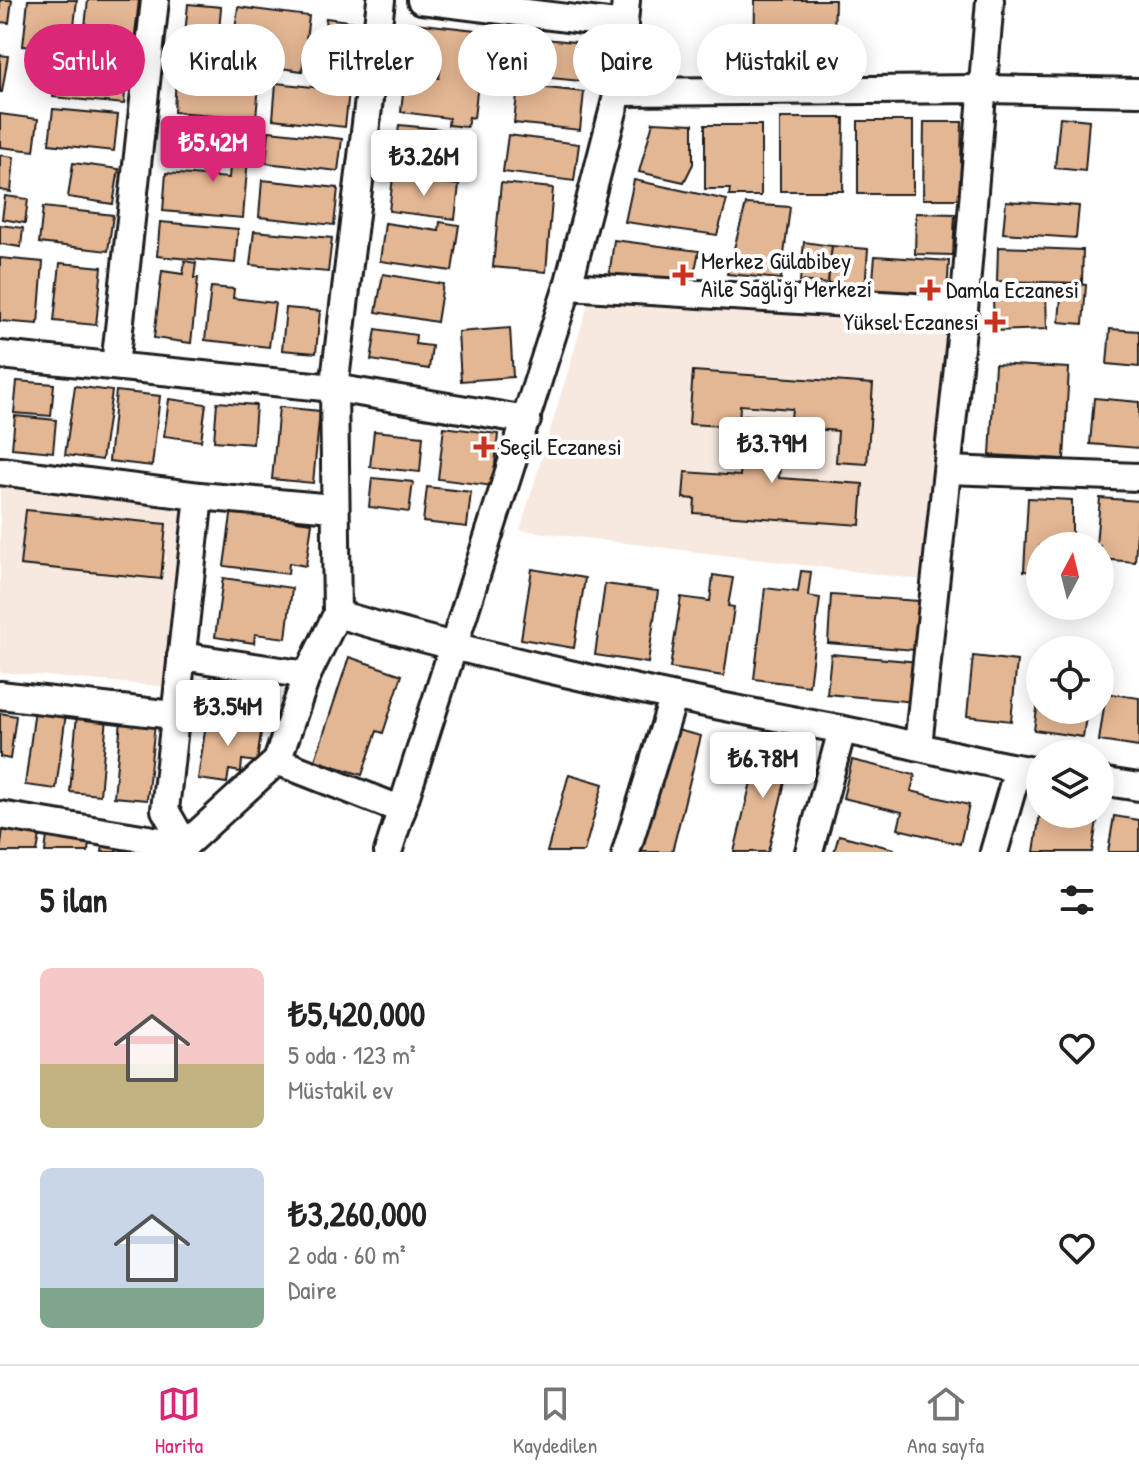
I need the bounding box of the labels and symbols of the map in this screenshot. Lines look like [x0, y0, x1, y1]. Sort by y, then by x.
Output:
pin: ₺5.42M [148, 116, 278, 184]
pin: ₺3.26M [359, 130, 489, 198]
place label: Merkez Gülabibey Aile Sağlığı Merkezi [701, 244, 872, 304]
marker: Merkez Gülabibey Aile Sağlığı Merkezi [672, 264, 694, 286]
place label: Damla Eczanesi [946, 273, 1079, 305]
marker: Damla Eczanesi [921, 281, 939, 299]
place label: Yüksel Eczanesi [844, 305, 979, 337]
marker: Yüksel Eczanesi [986, 313, 1004, 331]
pin: ₺3.79M [707, 417, 837, 485]
place label: Seçil Eczanesi [500, 430, 622, 462]
marker: Seçil Eczanesi [475, 438, 493, 456]
north arrow [1026, 532, 1114, 620]
pin: ₺3.54M [163, 680, 293, 748]
pin: ₺6.78M [698, 732, 828, 800]

